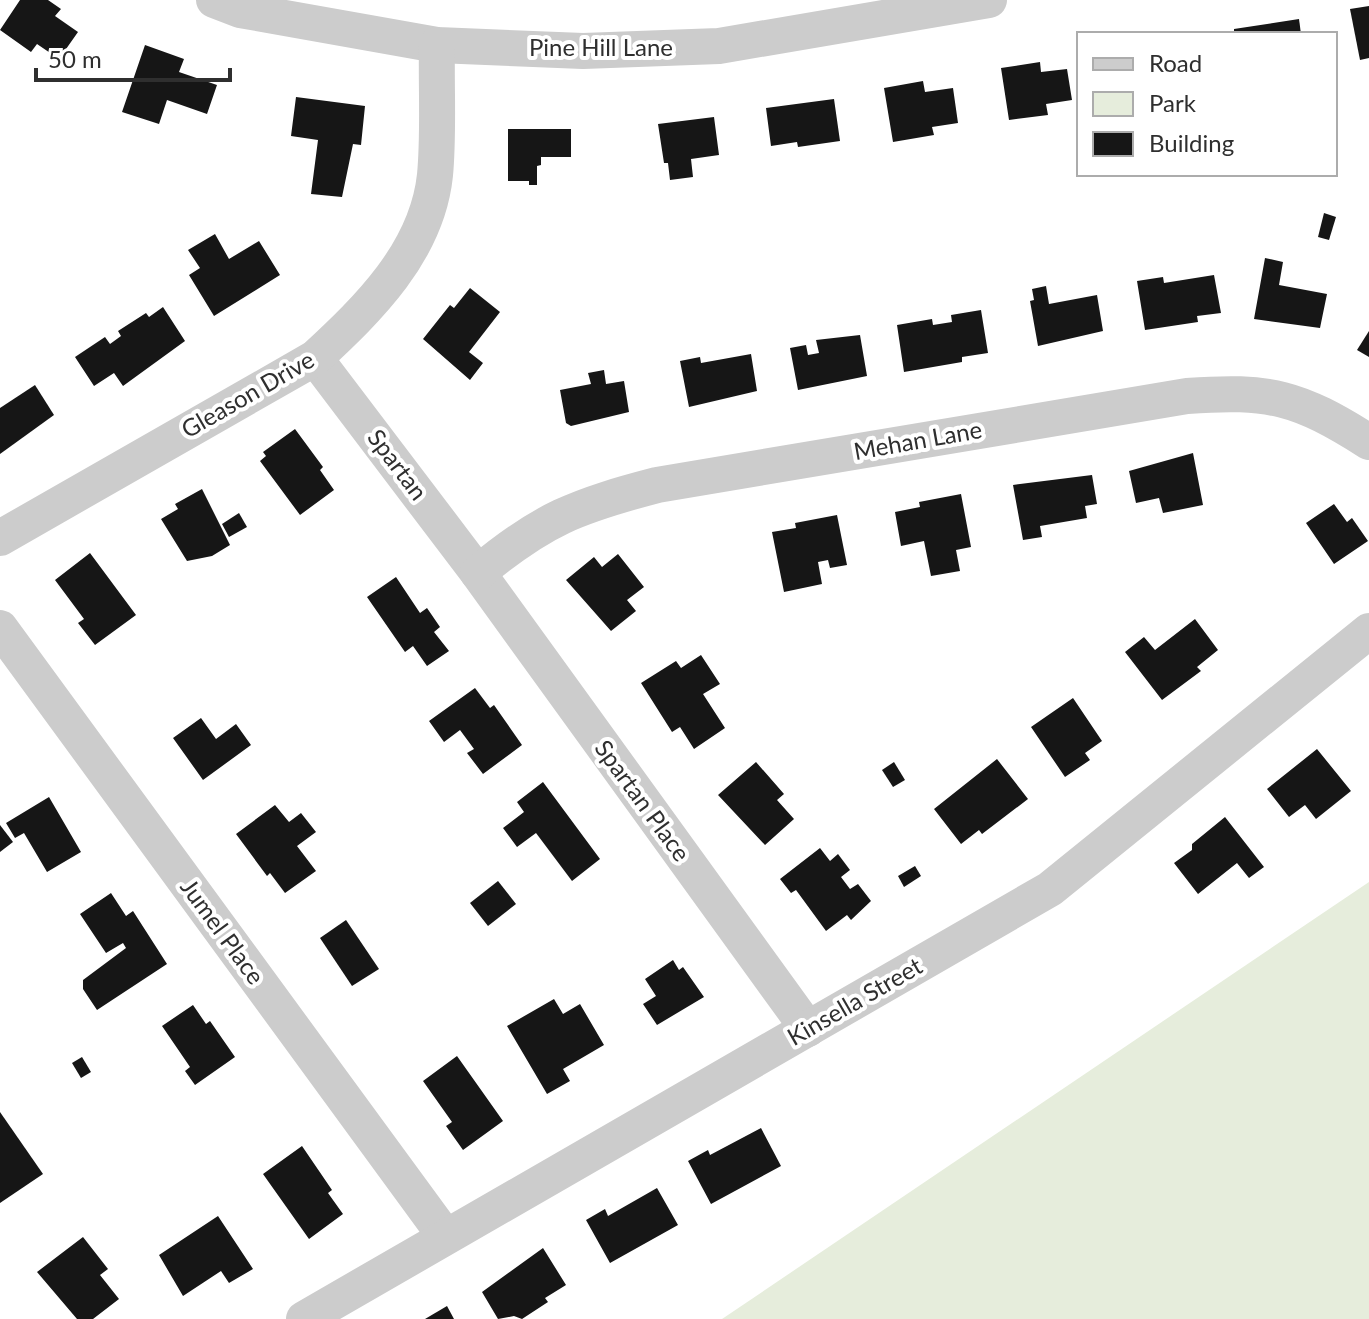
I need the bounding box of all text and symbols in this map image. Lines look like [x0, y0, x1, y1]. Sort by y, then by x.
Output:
scale bar [36, 32, 230, 82]
street label: Pine Hill Lane [529, 32, 673, 61]
legend [1077, 32, 1337, 176]
text: 50 m [48, 44, 102, 73]
text: Road [1149, 48, 1202, 77]
text: Park [1149, 88, 1197, 117]
text: Building [1149, 128, 1234, 157]
street label: Gleason Drive [176, 344, 319, 443]
street label: Mehan Lane [851, 414, 984, 465]
street label: Spartan [362, 423, 434, 505]
street label: Spartan Place [590, 734, 697, 866]
street label: Jumel Place [175, 873, 271, 990]
street label: Kinsella Street [782, 950, 927, 1051]

